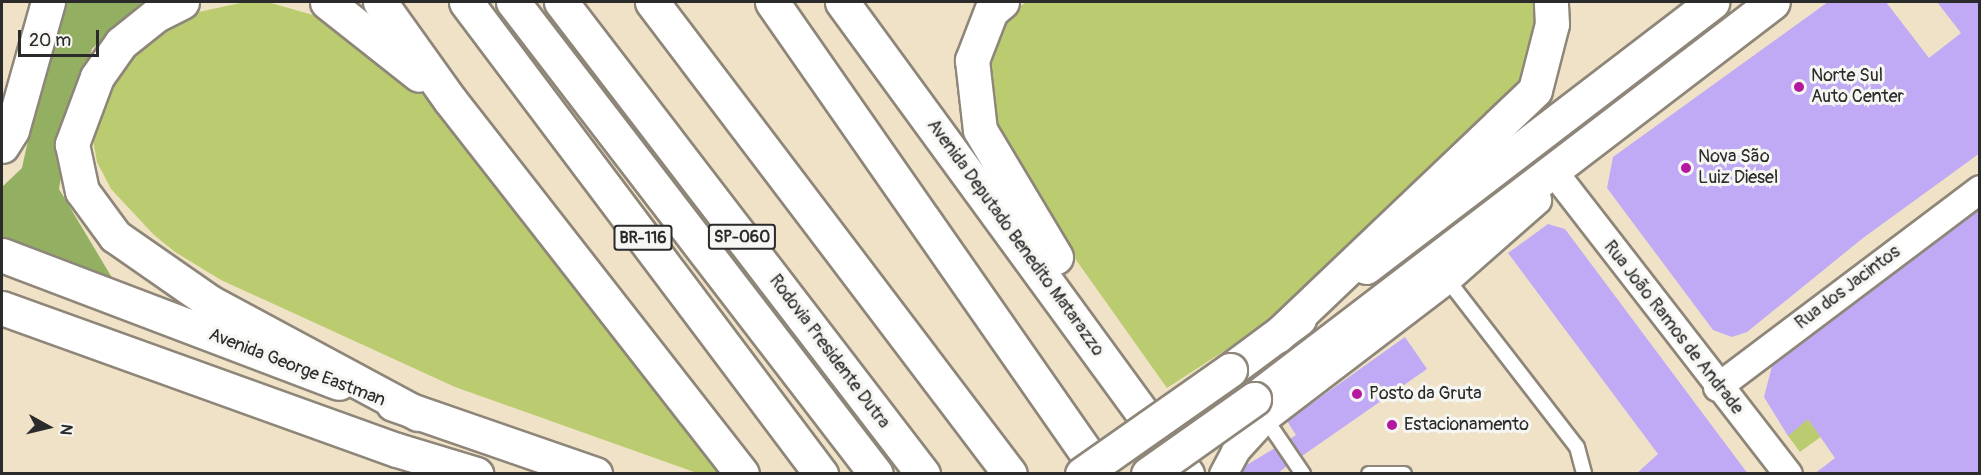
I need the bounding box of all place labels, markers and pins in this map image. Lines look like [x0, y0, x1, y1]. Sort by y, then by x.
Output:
place label: Norte Sul Auto Center [1811, 66, 1904, 109]
marker: Norte Sul Auto Center [1792, 80, 1806, 94]
place label: Nova São Luiz Diesel [1698, 147, 1778, 190]
marker: Nova São Luiz Diesel [1679, 161, 1693, 175]
place label: Posto da Gruta [1369, 383, 1482, 405]
marker: Posto da Gruta [1350, 387, 1364, 401]
place label: Estacionamento [1404, 414, 1529, 436]
marker: Estacionamento [1385, 418, 1399, 432]

